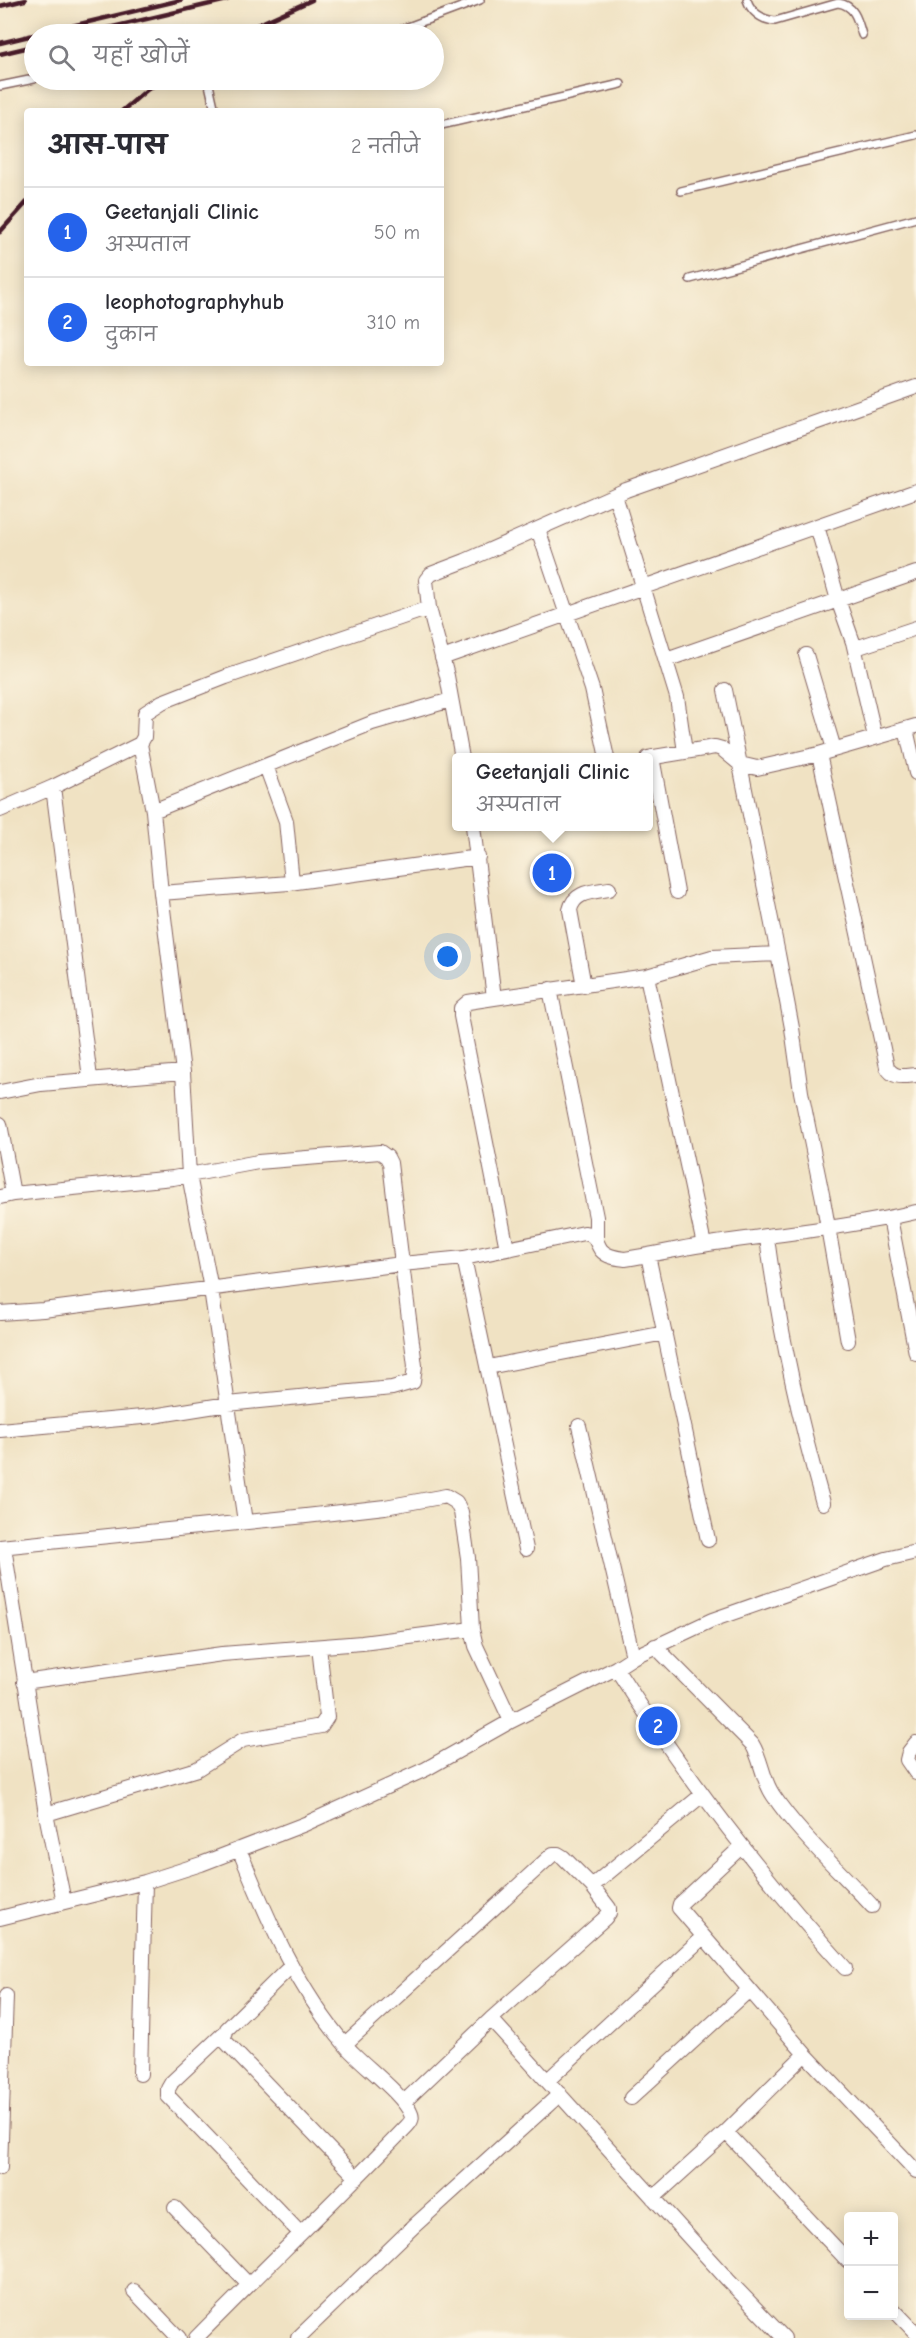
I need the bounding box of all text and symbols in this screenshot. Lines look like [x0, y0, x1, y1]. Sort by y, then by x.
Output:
search box [24, 24, 444, 90]
icon: search [45, 41, 78, 74]
text: यहाँ खोजें [93, 43, 189, 69]
text: आस-पास [48, 131, 167, 161]
text: 2 नतीजे [351, 135, 420, 158]
text: Geetanjali Clinic [105, 199, 259, 225]
text: 1 [64, 221, 71, 244]
text: 50 m [374, 221, 420, 244]
text: अस्पताल [105, 233, 190, 256]
text: leophotographyhub [105, 289, 284, 315]
text: 2 [63, 311, 72, 334]
text: 310 m [367, 311, 420, 334]
text: दुकान [105, 323, 157, 346]
popup [452, 753, 653, 831]
text: Geetanjali Clinic [476, 759, 629, 785]
text: अस्पताल [476, 793, 561, 816]
pin: 1 [532, 850, 572, 896]
your location [433, 942, 462, 971]
pin: 2 [638, 1704, 678, 1748]
map controls [844, 2212, 898, 2320]
button: + [844, 2212, 898, 2266]
button: − [844, 2266, 898, 2320]

